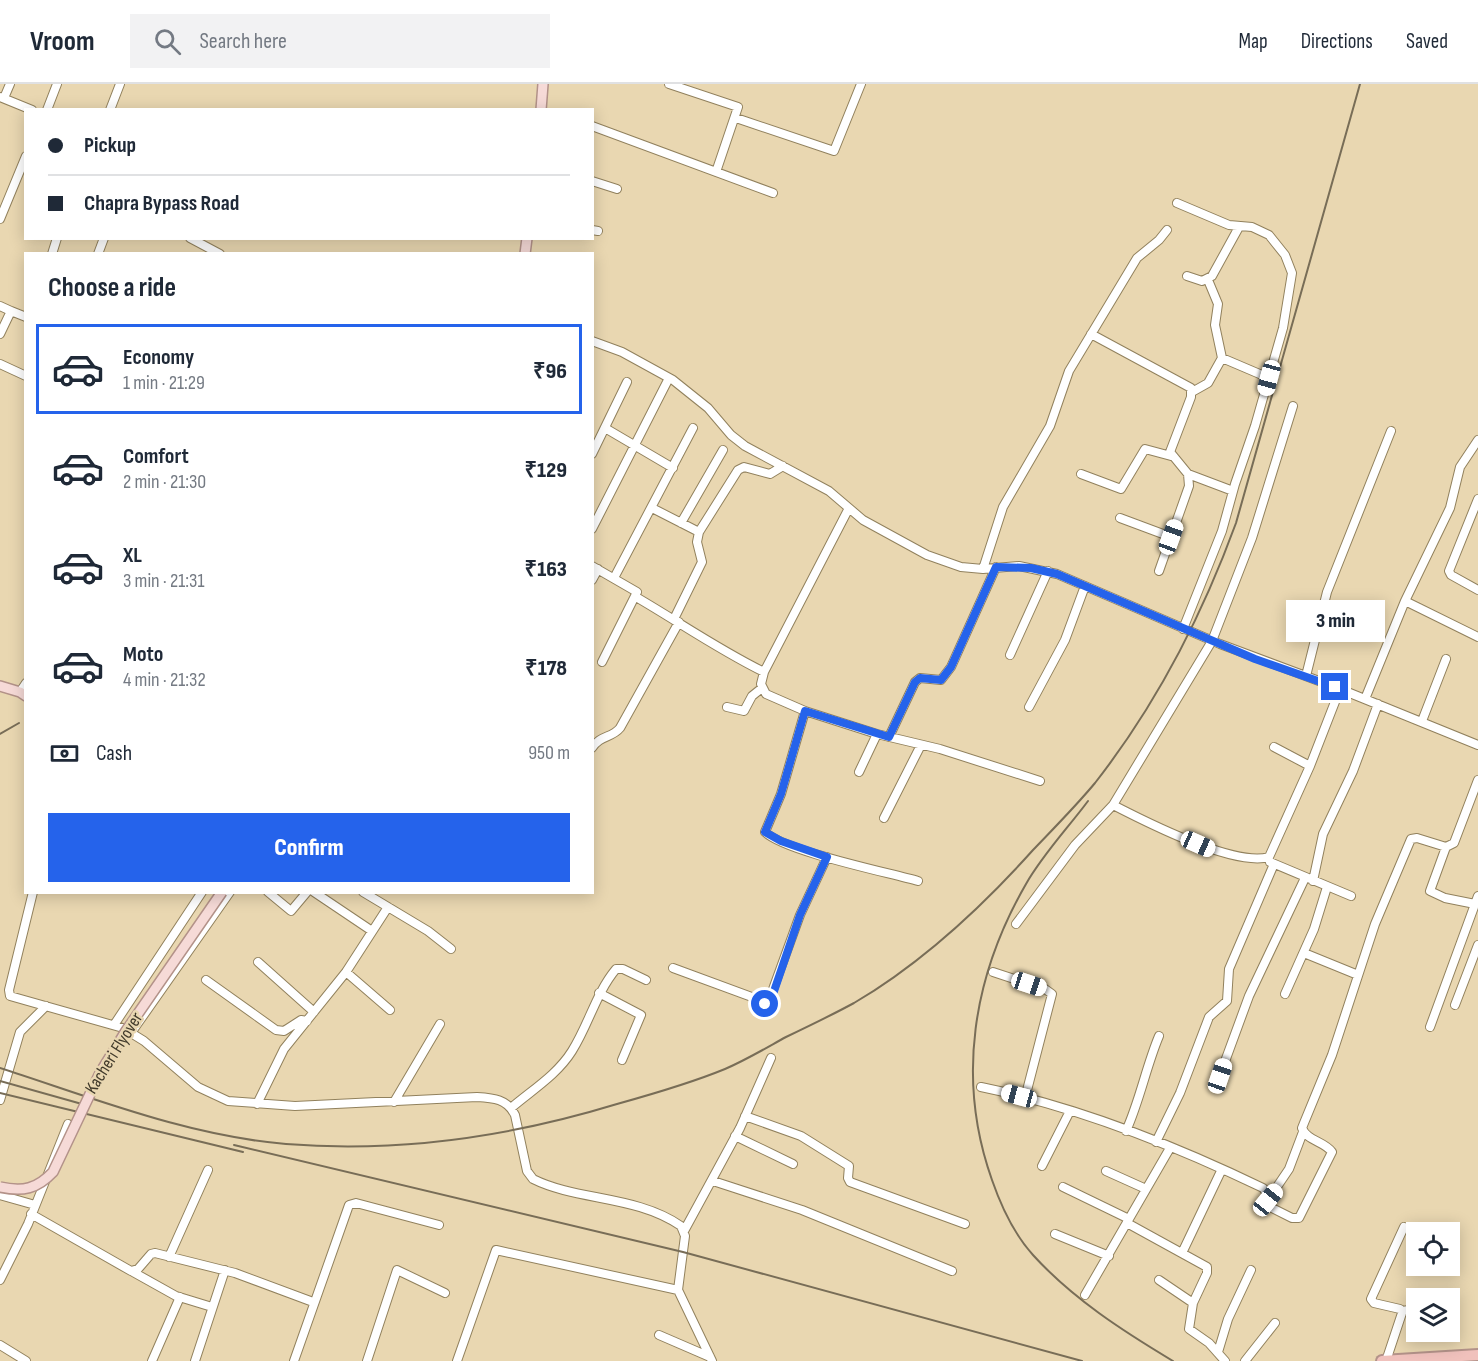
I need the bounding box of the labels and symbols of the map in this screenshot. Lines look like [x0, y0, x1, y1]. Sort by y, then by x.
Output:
car [1256, 358, 1282, 398]
car [1156, 517, 1186, 557]
callout: 3 min [1286, 600, 1384, 642]
route end [1321, 673, 1348, 700]
car [1178, 828, 1218, 860]
car [1009, 970, 1049, 998]
route start [751, 990, 778, 1017]
street label: Kacheri Flyover [81, 1008, 147, 1098]
car [1206, 1056, 1234, 1096]
car [999, 1083, 1039, 1109]
car [1250, 1180, 1286, 1220]

